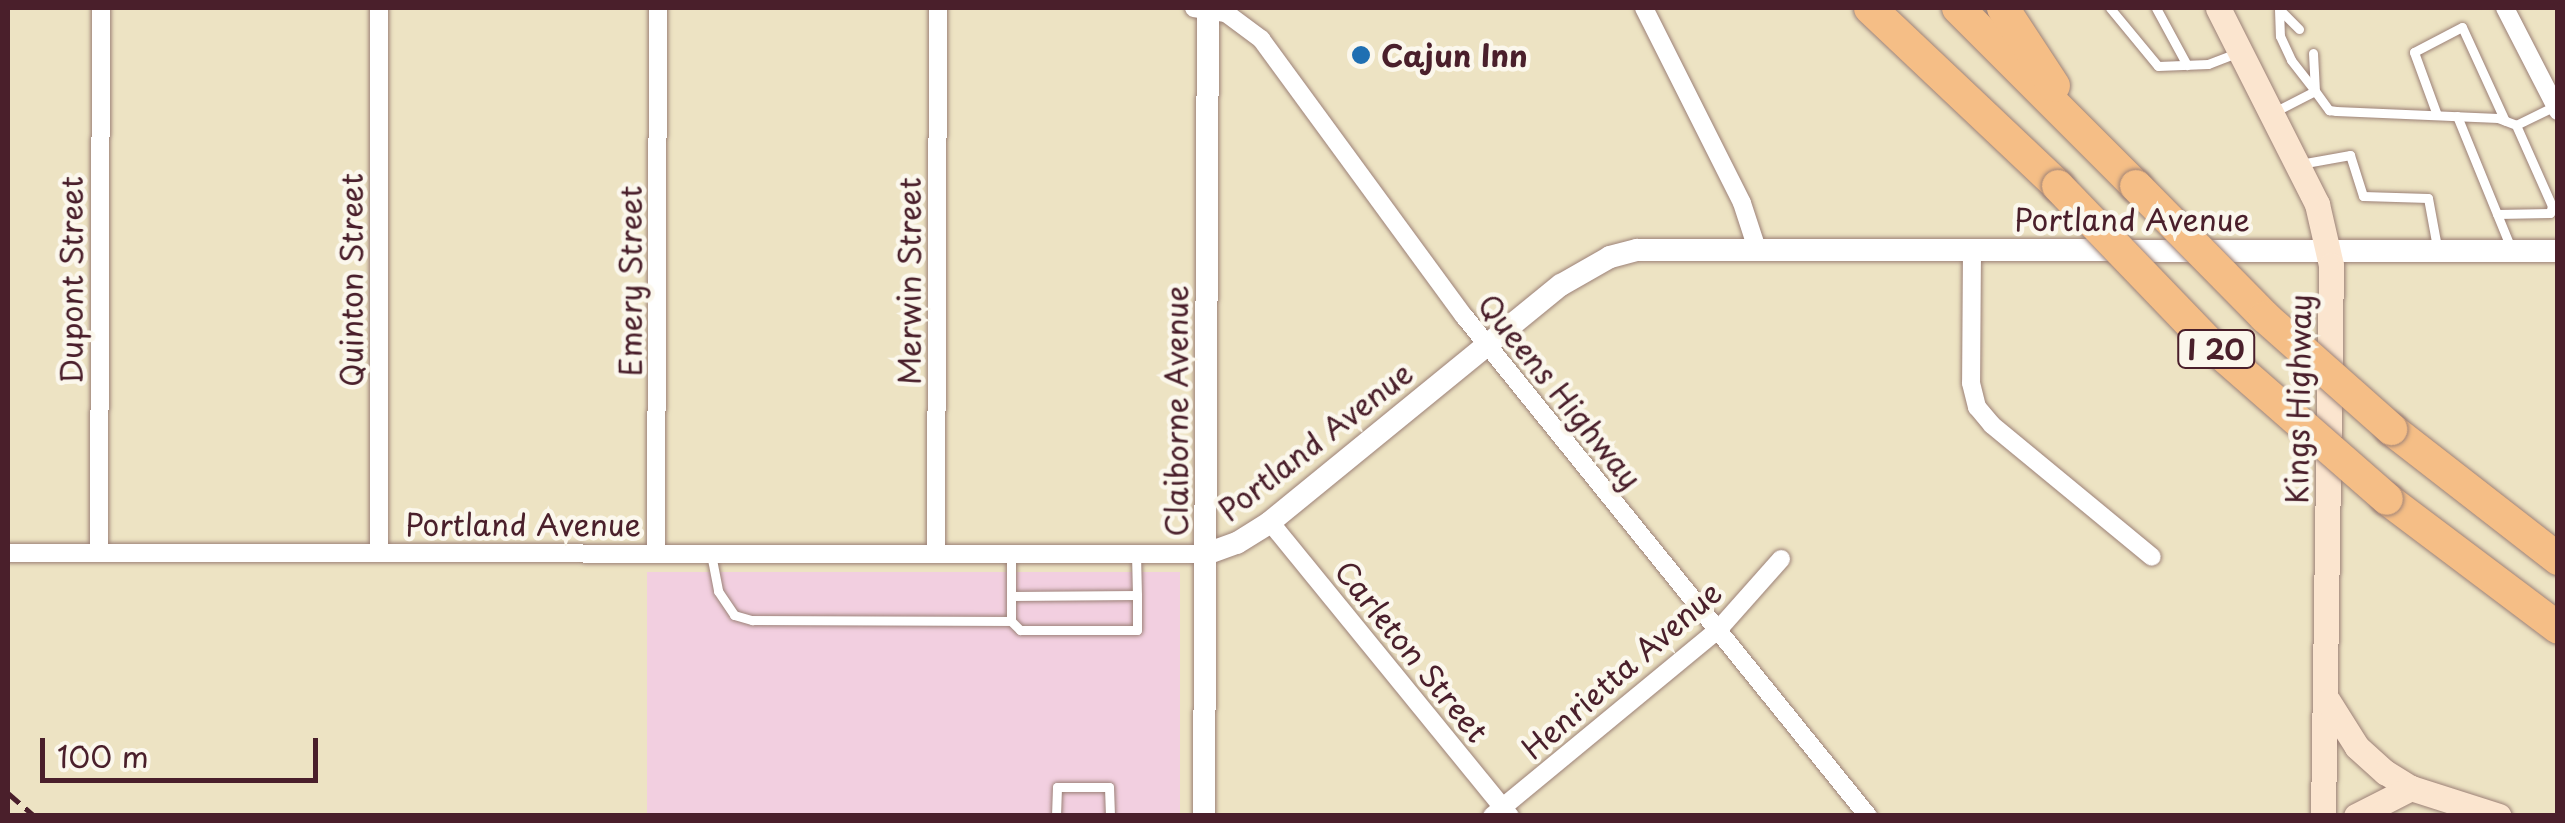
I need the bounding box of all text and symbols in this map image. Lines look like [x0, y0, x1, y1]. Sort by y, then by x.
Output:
place label: Cajun Inn [1381, 37, 1527, 73]
marker: Cajun Inn [1350, 44, 1372, 66]
street label: Quinton Street [333, 173, 369, 387]
street label: Dupont Street [53, 176, 89, 384]
street label: Merwin Street [891, 177, 927, 385]
street label: Emery Street [612, 185, 648, 377]
street label: Portland Avenue [2015, 201, 2249, 237]
street label: Claiborne Avenue [1158, 285, 1194, 537]
street label: Queens Highway [1470, 286, 1650, 496]
street label: Kings Highway [2278, 293, 2318, 505]
road number: I 20 [2176, 326, 2256, 372]
street label: Portland Avenue [1211, 354, 1419, 528]
street label: Portland Avenue [406, 506, 640, 542]
street label: Carleton Street [1328, 553, 1496, 749]
street label: Henrietta Avenue [1514, 574, 1728, 766]
scale bar [45, 718, 322, 780]
text: 100 m [57, 733, 149, 778]

